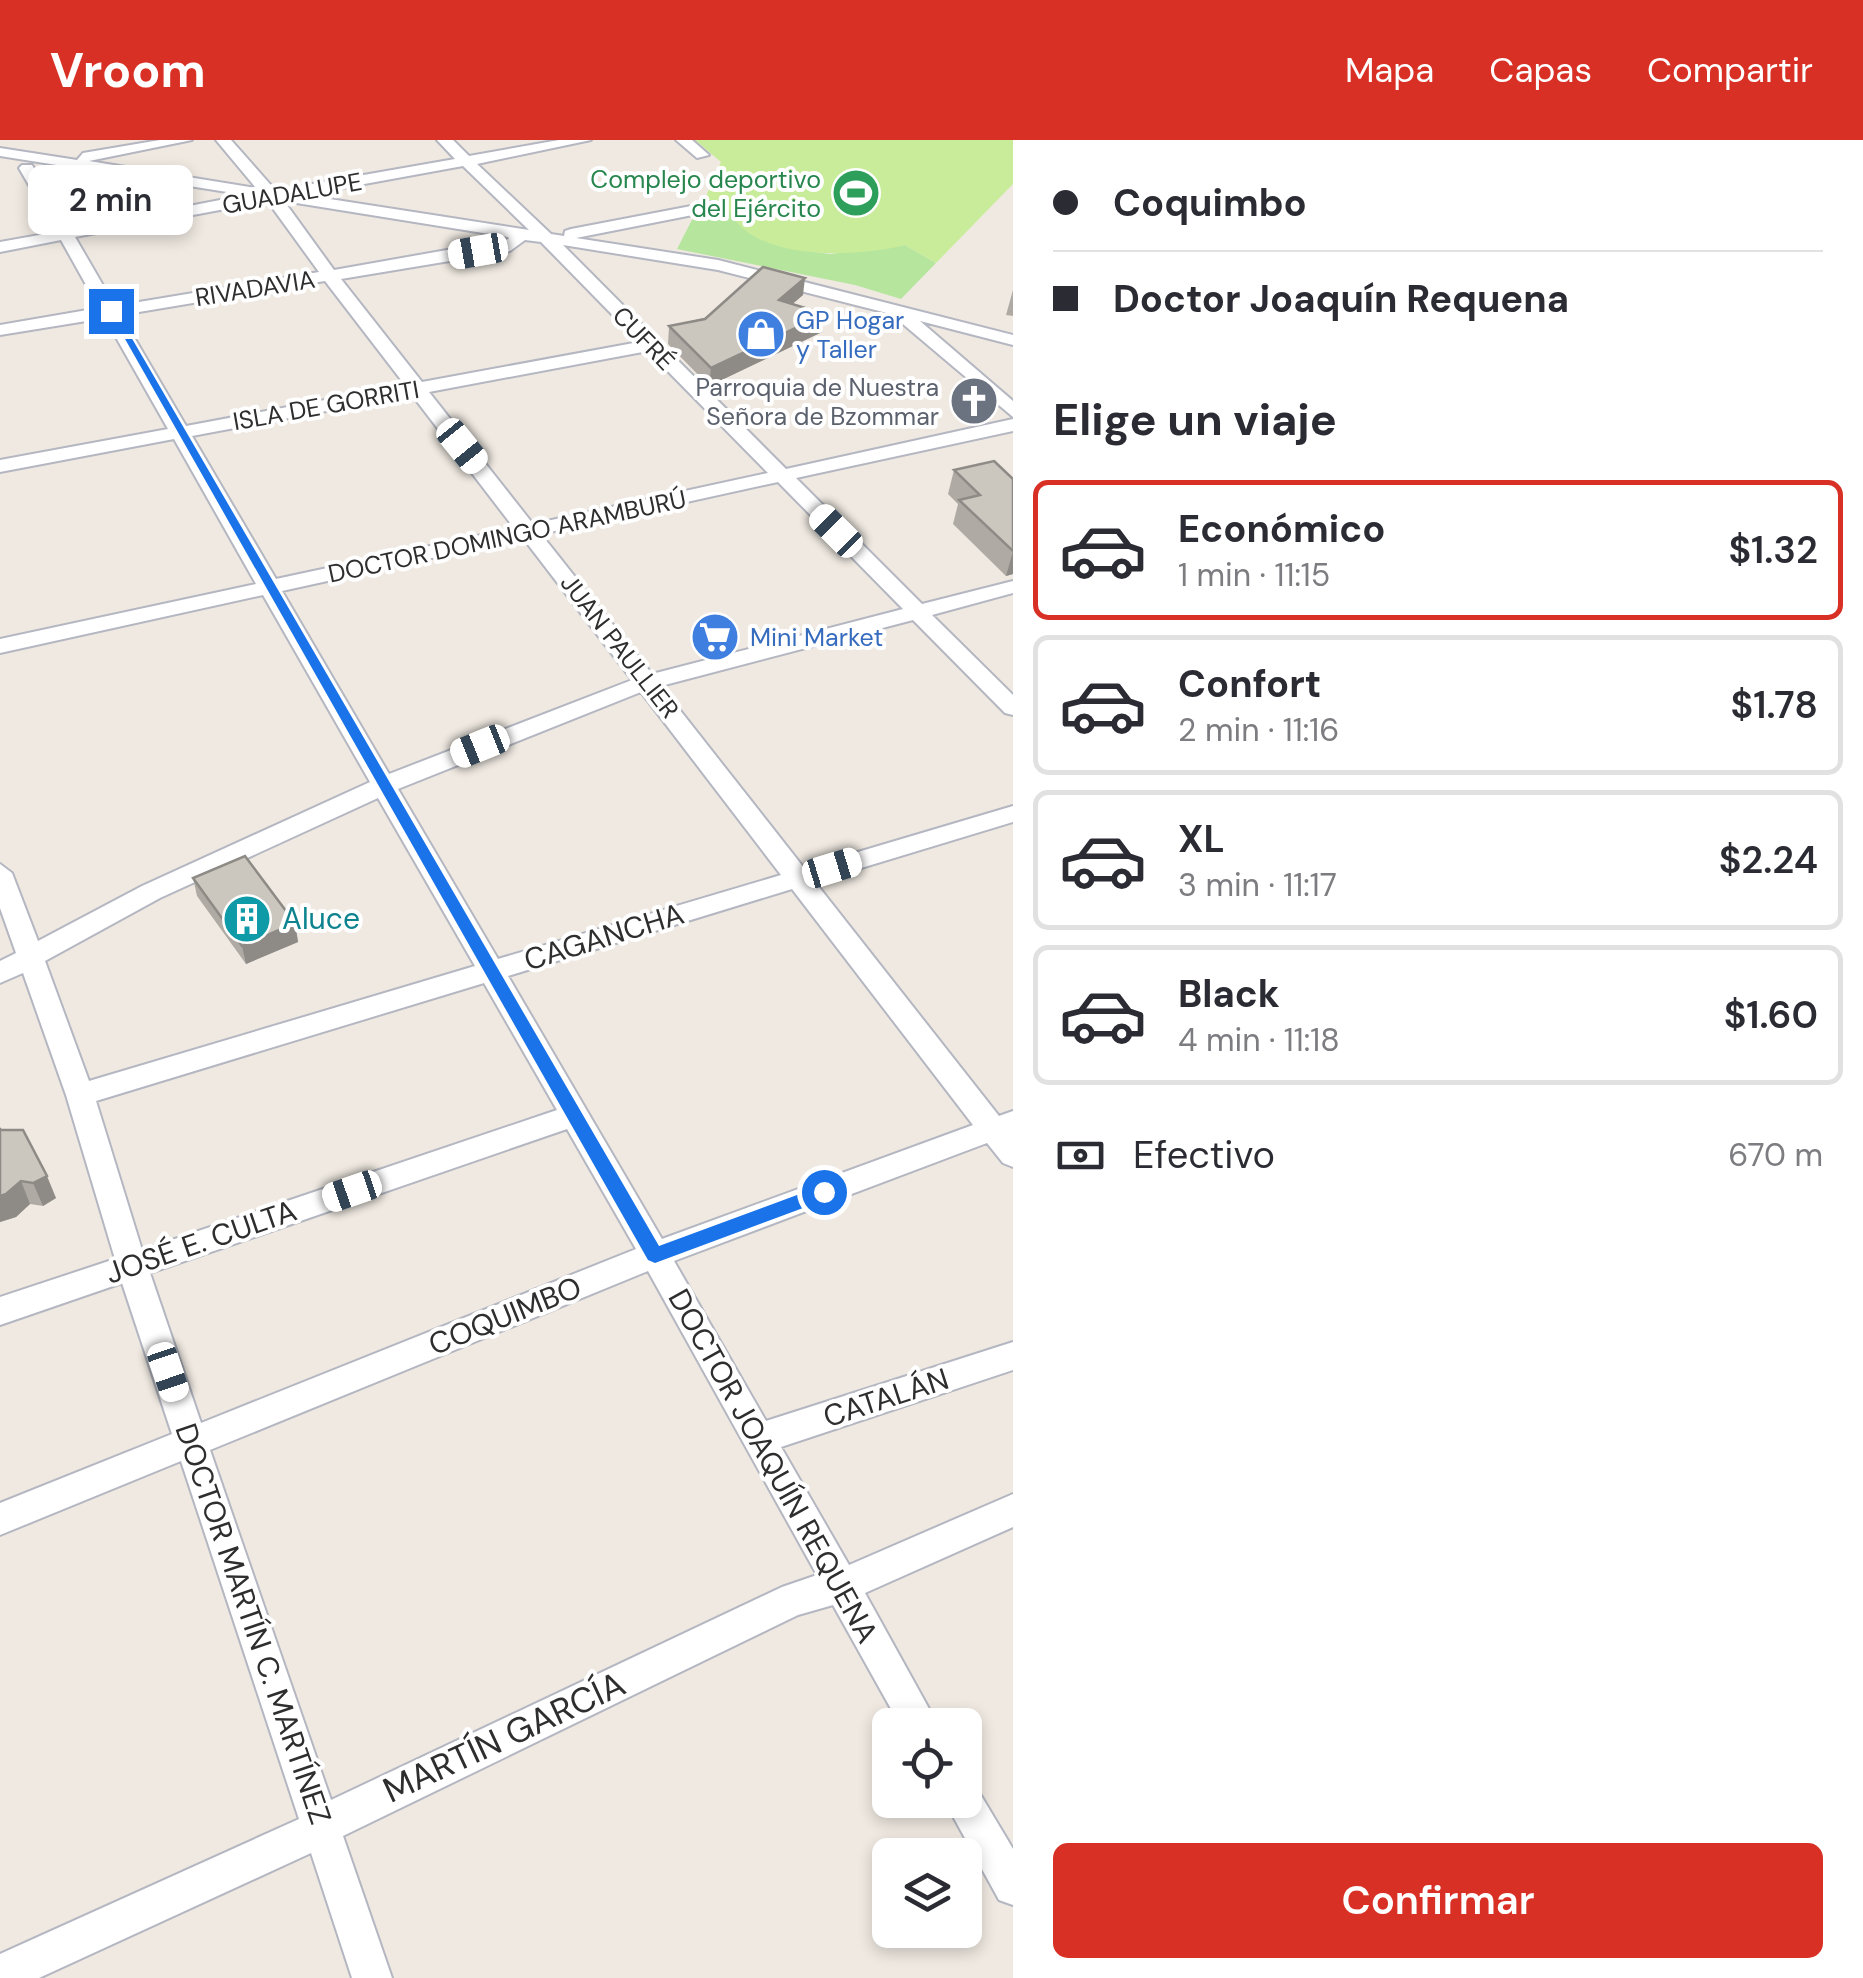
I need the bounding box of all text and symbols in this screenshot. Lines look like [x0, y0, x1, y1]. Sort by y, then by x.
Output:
text: Vroom [50, 39, 206, 102]
text: Mapa [1345, 47, 1434, 93]
text: Capas [1489, 47, 1592, 93]
text: Compartir [1647, 47, 1813, 93]
place label: Complejo deportivo del Ejército [590, 163, 821, 225]
street label: GUADALUPE [220, 165, 364, 222]
callout: 2 min [28, 166, 194, 236]
sports icon: Complejo deportivo del Ejército [830, 167, 882, 219]
text: Coquimbo [1113, 178, 1307, 228]
text: 2 min [69, 179, 152, 221]
car [446, 231, 510, 271]
street label: RIVADAVIA [193, 263, 317, 314]
text: Doctor Joaquín Requena [1113, 274, 1569, 324]
route end [89, 289, 134, 334]
street label: CUFRÉ [605, 299, 682, 377]
place label: GP Hogar y Taller [796, 304, 904, 366]
shop icon: GP Hogar y Taller [735, 308, 787, 360]
place label: Parroquia de Nuestra Señora de Bzommar [695, 371, 939, 433]
street label: ISLA DE GORRITI [230, 373, 422, 438]
church icon: Parroquia de Nuestra Señora de Bzommar [948, 375, 1000, 427]
text: Elige un viaje [1053, 390, 1337, 449]
car [431, 413, 493, 479]
street label: DOCTOR DOMINGO ARAMBURÚ [325, 482, 689, 591]
car [804, 499, 868, 563]
text: Económico [1178, 504, 1385, 554]
icon: car [1058, 505, 1148, 595]
text: $1.32 [1728, 525, 1818, 575]
text: 1 min · 11:15 [1178, 554, 1330, 596]
street label: JUAN PAULLIER [553, 567, 686, 725]
supermarket icon: Mini Market [689, 611, 741, 663]
place label: Mini Market [750, 621, 883, 654]
text: Confort [1178, 659, 1321, 709]
icon: car [1058, 660, 1148, 750]
text: $1.78 [1731, 680, 1818, 730]
text: 2 min · 11:16 [1178, 709, 1339, 751]
car [447, 721, 513, 771]
text: XL [1178, 814, 1225, 864]
icon: car [1058, 815, 1148, 905]
text: $2.24 [1719, 835, 1818, 885]
car [799, 845, 865, 891]
text: 3 min · 11:17 [1178, 864, 1337, 906]
building icon: Aluce [221, 893, 273, 945]
street label: CAGANCHA [519, 894, 689, 979]
place label: Aluce [282, 899, 360, 938]
text: Black [1178, 969, 1280, 1019]
icon: car [1058, 970, 1148, 1060]
text: $1.60 [1724, 990, 1818, 1040]
text: 4 min · 11:18 [1178, 1019, 1340, 1061]
icon: cash [1053, 1128, 1108, 1183]
text: Efectivo [1133, 1130, 1275, 1180]
text: 670 m [1728, 1134, 1823, 1176]
car [319, 1167, 385, 1215]
route start [802, 1170, 847, 1215]
street label: JOSÉ E. CULTA [100, 1191, 302, 1292]
street label: COQUIMBO [423, 1267, 587, 1364]
street label: DOCTOR JOAQUÍN REQUENA [660, 1282, 887, 1650]
car [144, 1339, 192, 1405]
street label: CATALÁN [818, 1359, 953, 1436]
street label: DOCTOR MARTÍN C. MARTÍNEZ [166, 1418, 340, 1829]
street label: MARTÍN GARCÍA [376, 1661, 632, 1813]
map controls [872, 1708, 982, 1948]
button: locate [872, 1708, 982, 1818]
button: layers [872, 1838, 982, 1948]
button: Confirmar [1053, 1843, 1823, 1958]

